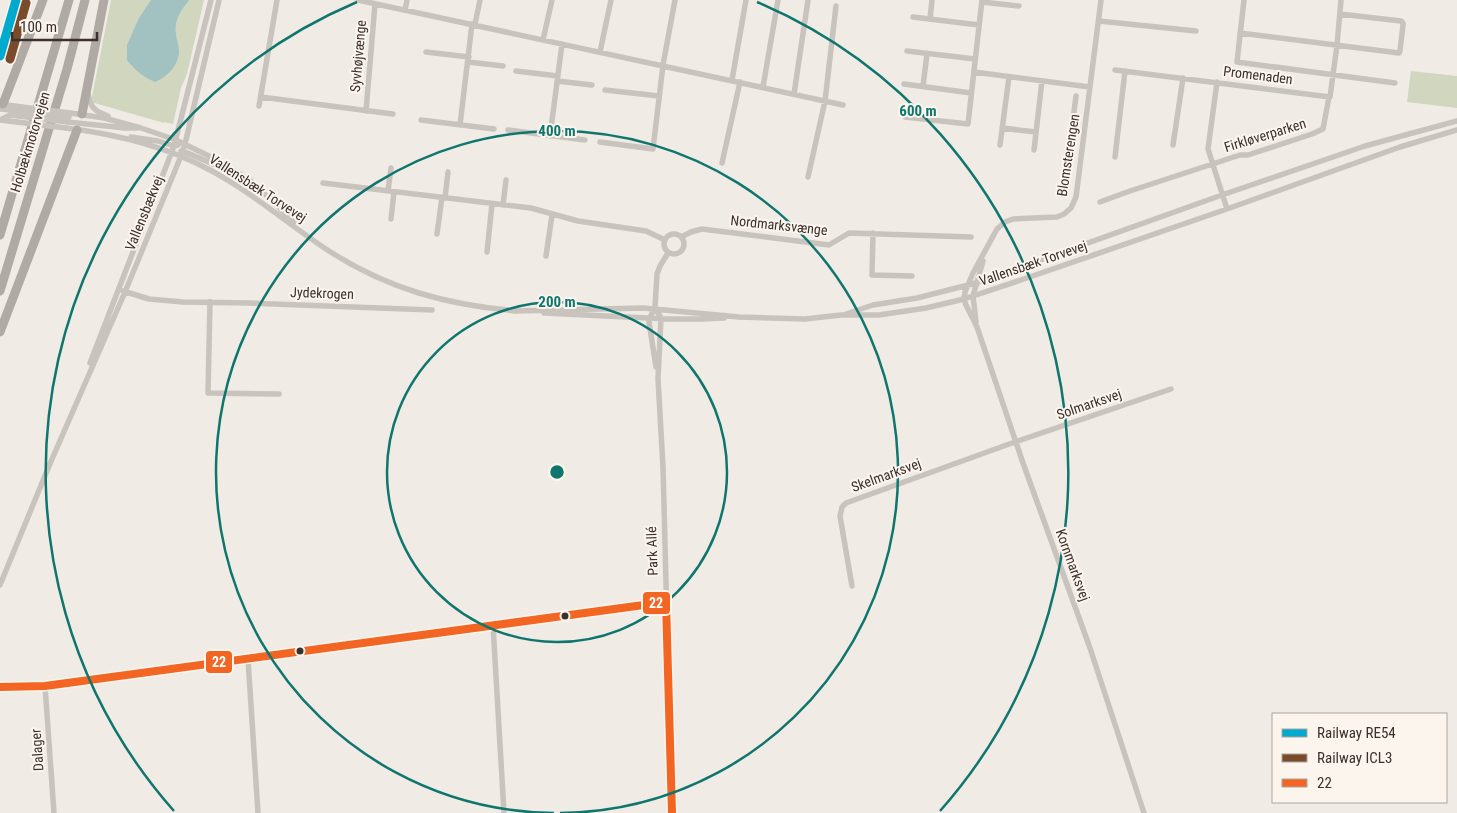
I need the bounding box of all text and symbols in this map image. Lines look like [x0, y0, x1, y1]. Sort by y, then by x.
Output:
scale bar [12, 10, 98, 42]
text: 100 m [20, 18, 57, 36]
street label: Syvhøjvænge [347, 19, 369, 93]
street label: Promenaden [1222, 63, 1294, 87]
street label: Holbækmotorvejen [7, 90, 53, 194]
text: 600 m [899, 102, 937, 120]
street label: Blomsterengen [1054, 113, 1082, 197]
street label: Firkløverparken [1222, 115, 1308, 155]
text: 400 m [538, 122, 576, 140]
street label: Vallensbæk Torvevej [206, 151, 310, 225]
street label: Vallensbækvej [122, 173, 166, 253]
street label: Nordmarksvænge [730, 212, 829, 238]
street label: Vallensbæk Torvevej [977, 237, 1089, 289]
street label: Jydekrogen [290, 284, 354, 302]
text: 200 m [538, 293, 576, 311]
street label: Solmarksvej [1055, 385, 1123, 423]
street label: Skelmarksvej [849, 455, 923, 495]
centre of rings [548, 463, 566, 481]
street label: Park Allé [643, 526, 661, 576]
street label: Kornmarksvej [1053, 527, 1093, 603]
line badge: 22 [642, 591, 671, 615]
text: 22 [649, 595, 663, 611]
unlabelled marker [560, 611, 570, 621]
unlabelled marker [295, 646, 305, 656]
line badge: 22 [205, 650, 233, 674]
text: 22 [212, 654, 226, 670]
legend [1272, 713, 1447, 803]
text: Railway RE54 [1317, 724, 1396, 742]
street label: Dalager [28, 728, 46, 772]
text: Railway ICL3 [1317, 749, 1392, 767]
text: 22 [1317, 774, 1332, 792]

